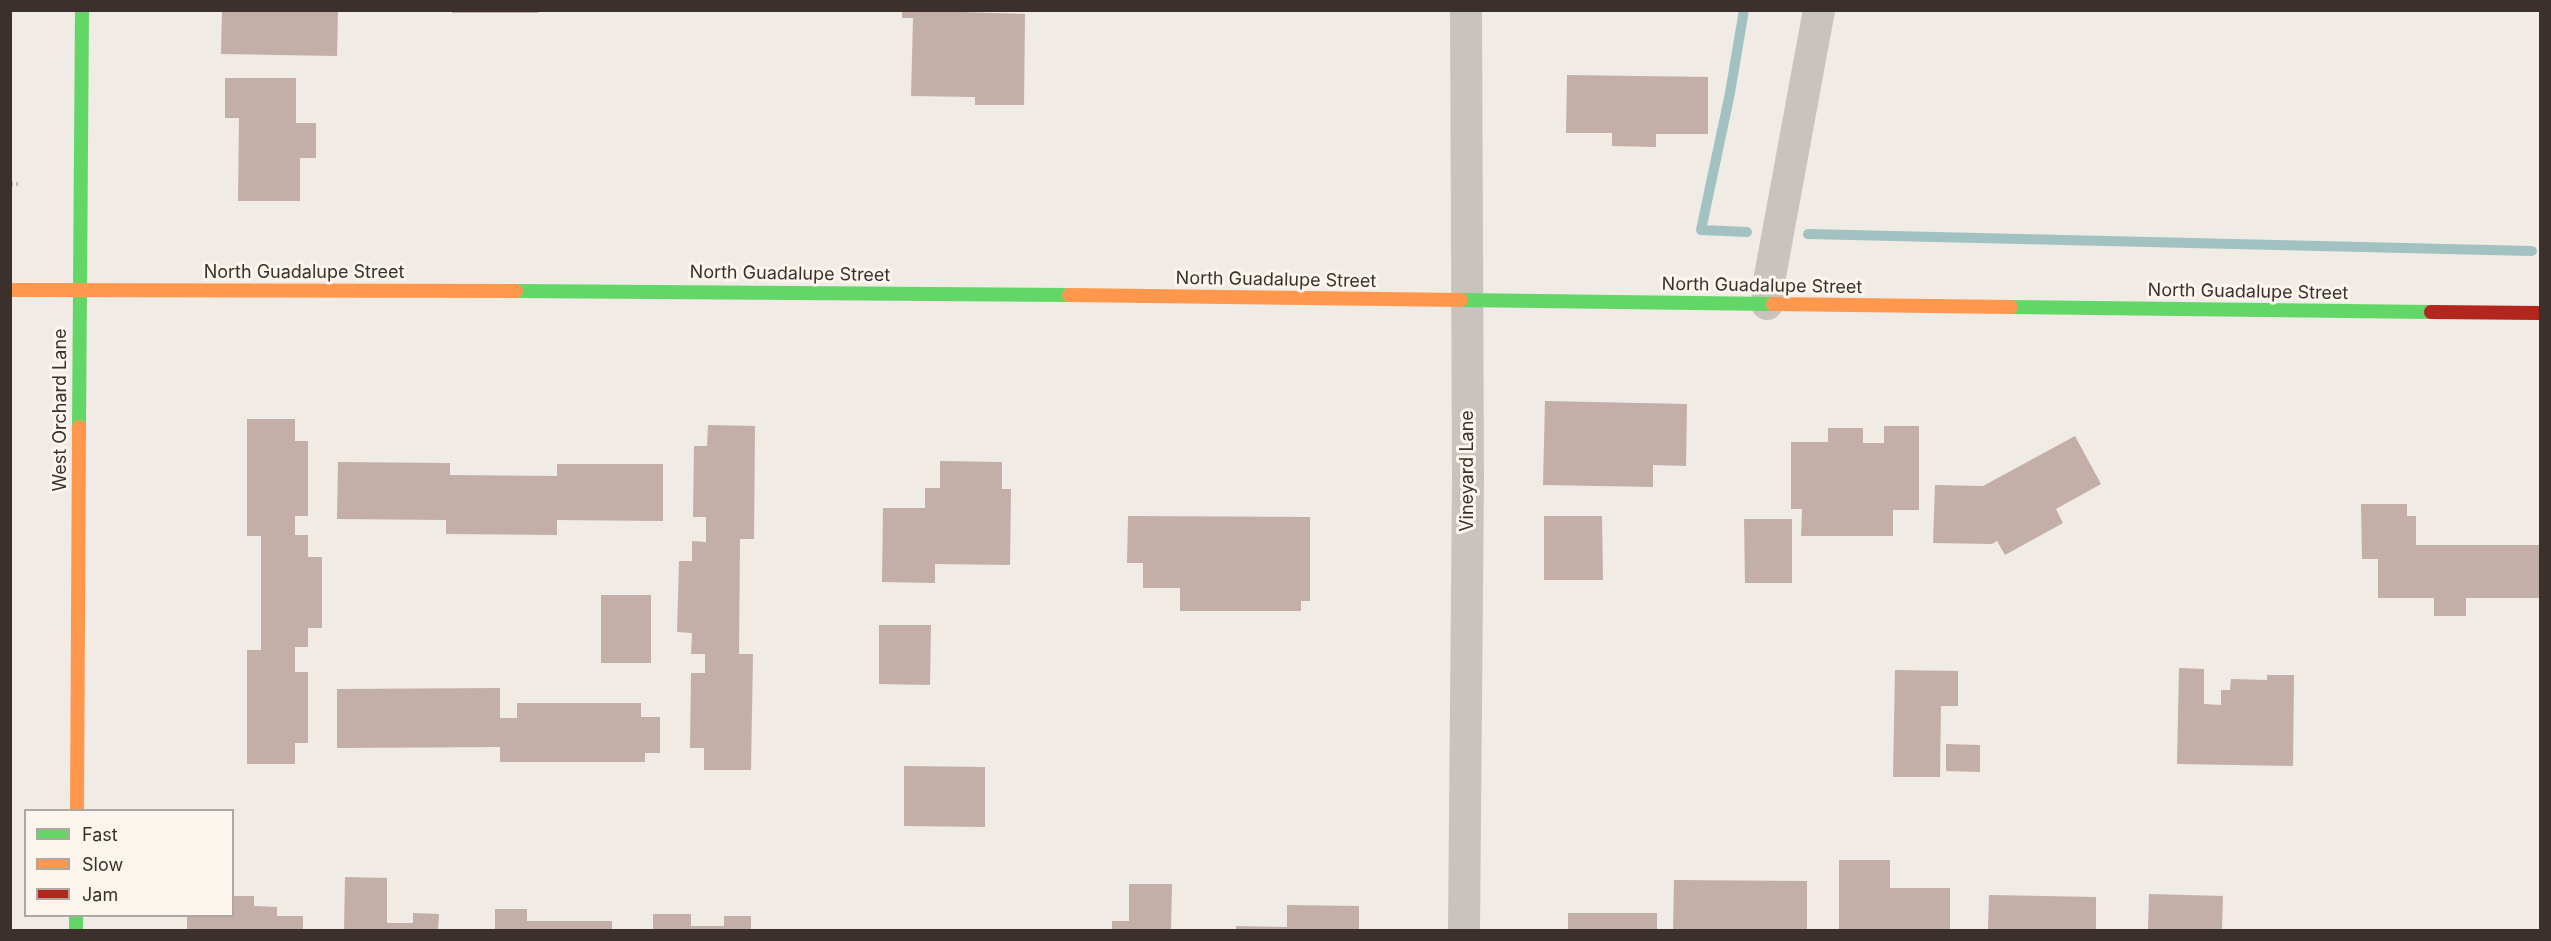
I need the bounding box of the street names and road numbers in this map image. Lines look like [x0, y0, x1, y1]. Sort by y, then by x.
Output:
street label: North Guadalupe Street [689, 261, 891, 287]
street label: North Guadalupe Street [204, 262, 404, 284]
street label: North Guadalupe Street [1175, 267, 1377, 293]
street label: North Guadalupe Street [1661, 273, 1863, 299]
street label: North Guadalupe Street [2147, 279, 2349, 305]
street label: West Orchard Lane [50, 328, 72, 492]
street label: Vineyard Lane [1457, 410, 1479, 532]

